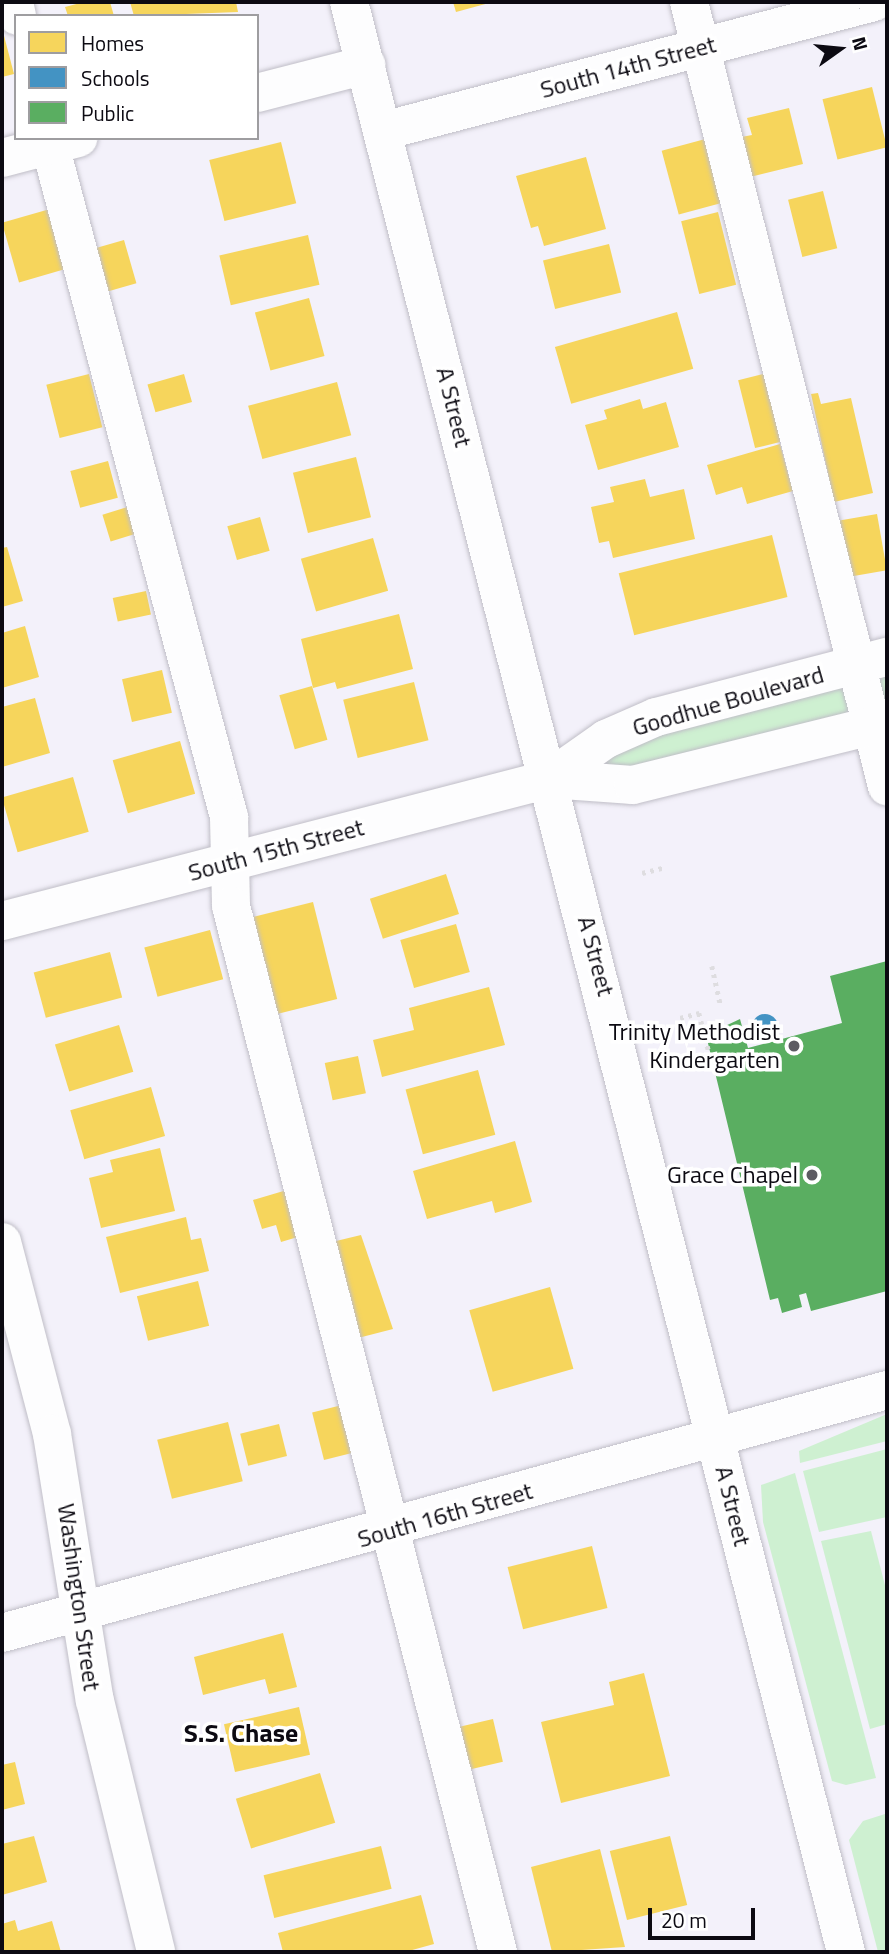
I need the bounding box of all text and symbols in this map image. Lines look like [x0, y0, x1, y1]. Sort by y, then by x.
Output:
legend [14, 14, 259, 140]
north arrow [805, 14, 875, 84]
text: Homes [81, 27, 144, 59]
street label: South 14th Street [537, 30, 719, 104]
text: N [845, 33, 876, 54]
text: Schools [81, 62, 150, 94]
text: Public [81, 97, 134, 129]
street label: A Street [430, 364, 478, 450]
street label: Goodhue Boulevard [629, 660, 827, 742]
street label: South 15th Street [185, 813, 367, 887]
street label: A Street [572, 913, 620, 999]
place label: Trinity Methodist Kindergarten [609, 1018, 780, 1074]
marker: Trinity Methodist Kindergarten [786, 1038, 802, 1054]
place label: Grace Chapel [667, 1161, 798, 1189]
marker: Grace Chapel [804, 1167, 820, 1183]
street label: A Street [709, 1463, 757, 1549]
street label: South 16th Street [354, 1476, 536, 1554]
street label: Washington Street [52, 1502, 106, 1692]
district label: S.S. Chase [184, 1717, 298, 1749]
scale bar [651, 1895, 758, 1939]
text: 20 m [661, 1904, 707, 1936]

